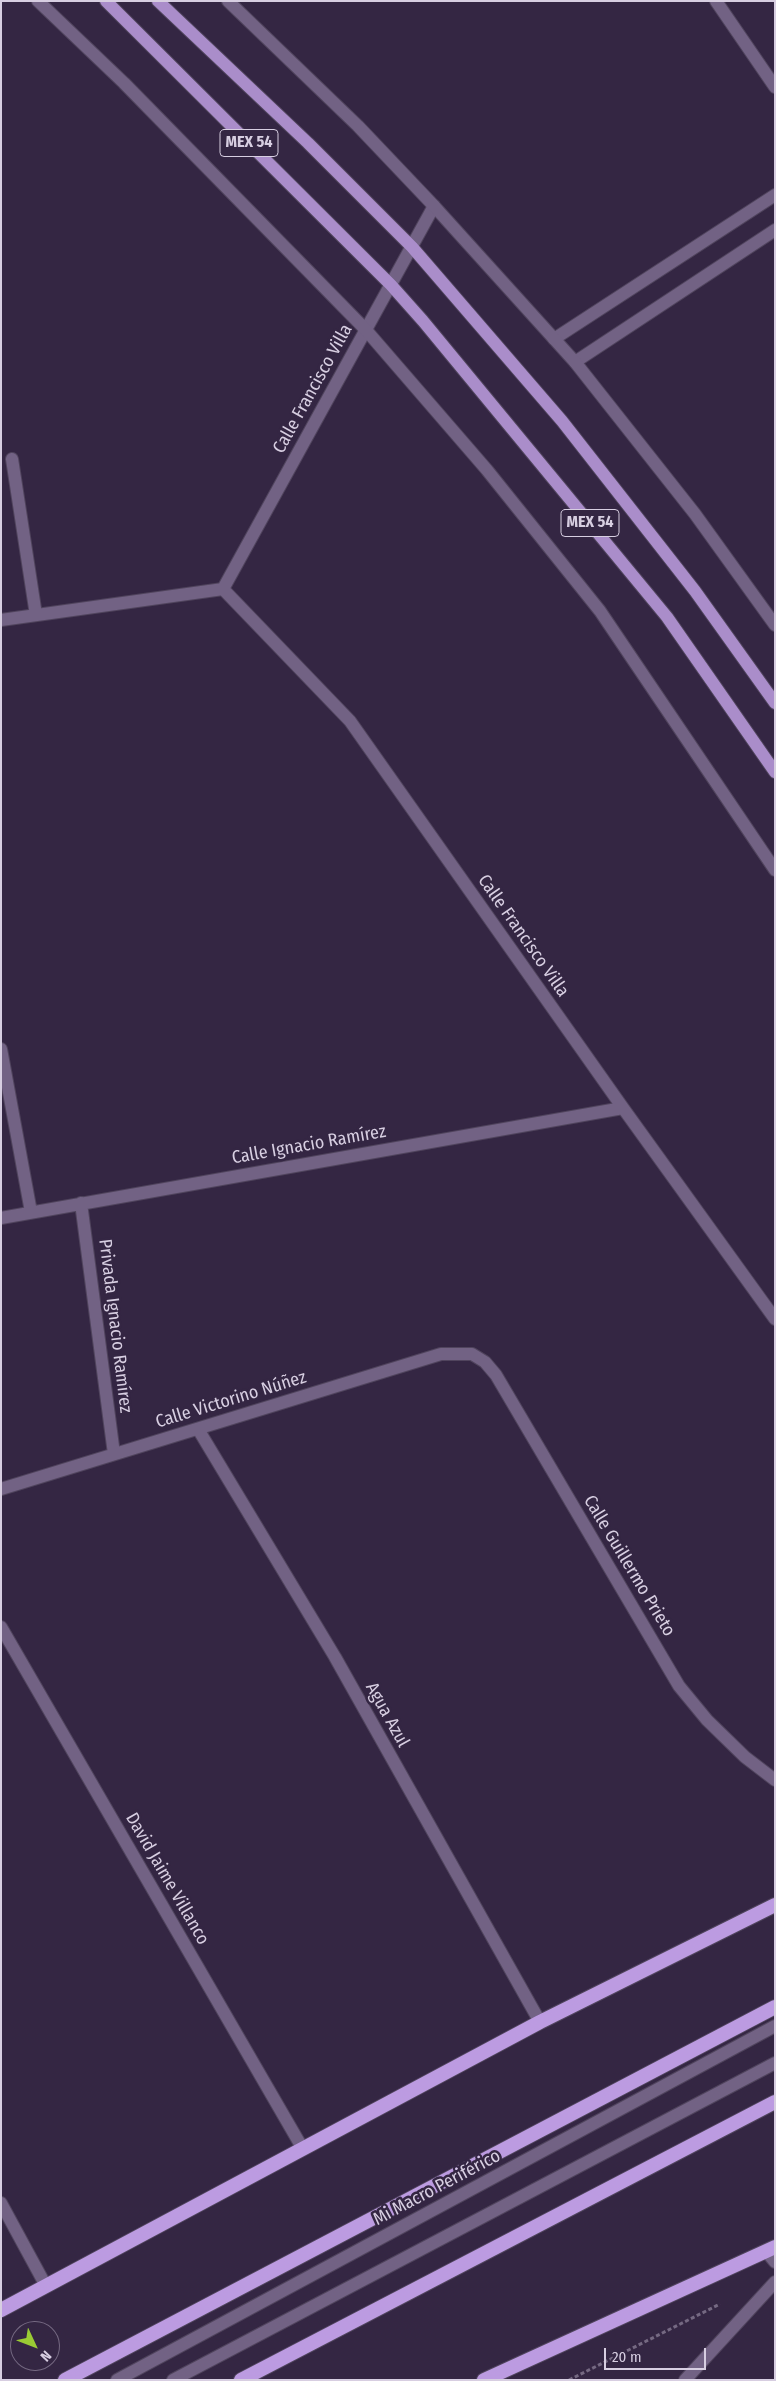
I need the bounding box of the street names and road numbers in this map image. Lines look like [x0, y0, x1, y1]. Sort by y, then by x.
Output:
road number: MEX 54 [220, 130, 278, 156]
street label: Calle Francisco Villa [269, 321, 357, 457]
road number: MEX 54 [561, 509, 619, 536]
street label: Calle Francisco Villa [473, 871, 573, 1001]
street label: Calle Ignacio Ramírez [230, 1121, 388, 1169]
street label: Privada Ignacio Ramírez [94, 1238, 136, 1414]
street label: Calle Victorino Núñez [153, 1367, 309, 1433]
street label: Calle Guillermo Prieto [578, 1492, 680, 1640]
street label: Agua Azul [360, 1679, 414, 1751]
street label: David Jaime Villanco [120, 1809, 214, 1949]
street label: Mi Macro Periférico [370, 2145, 504, 2231]

